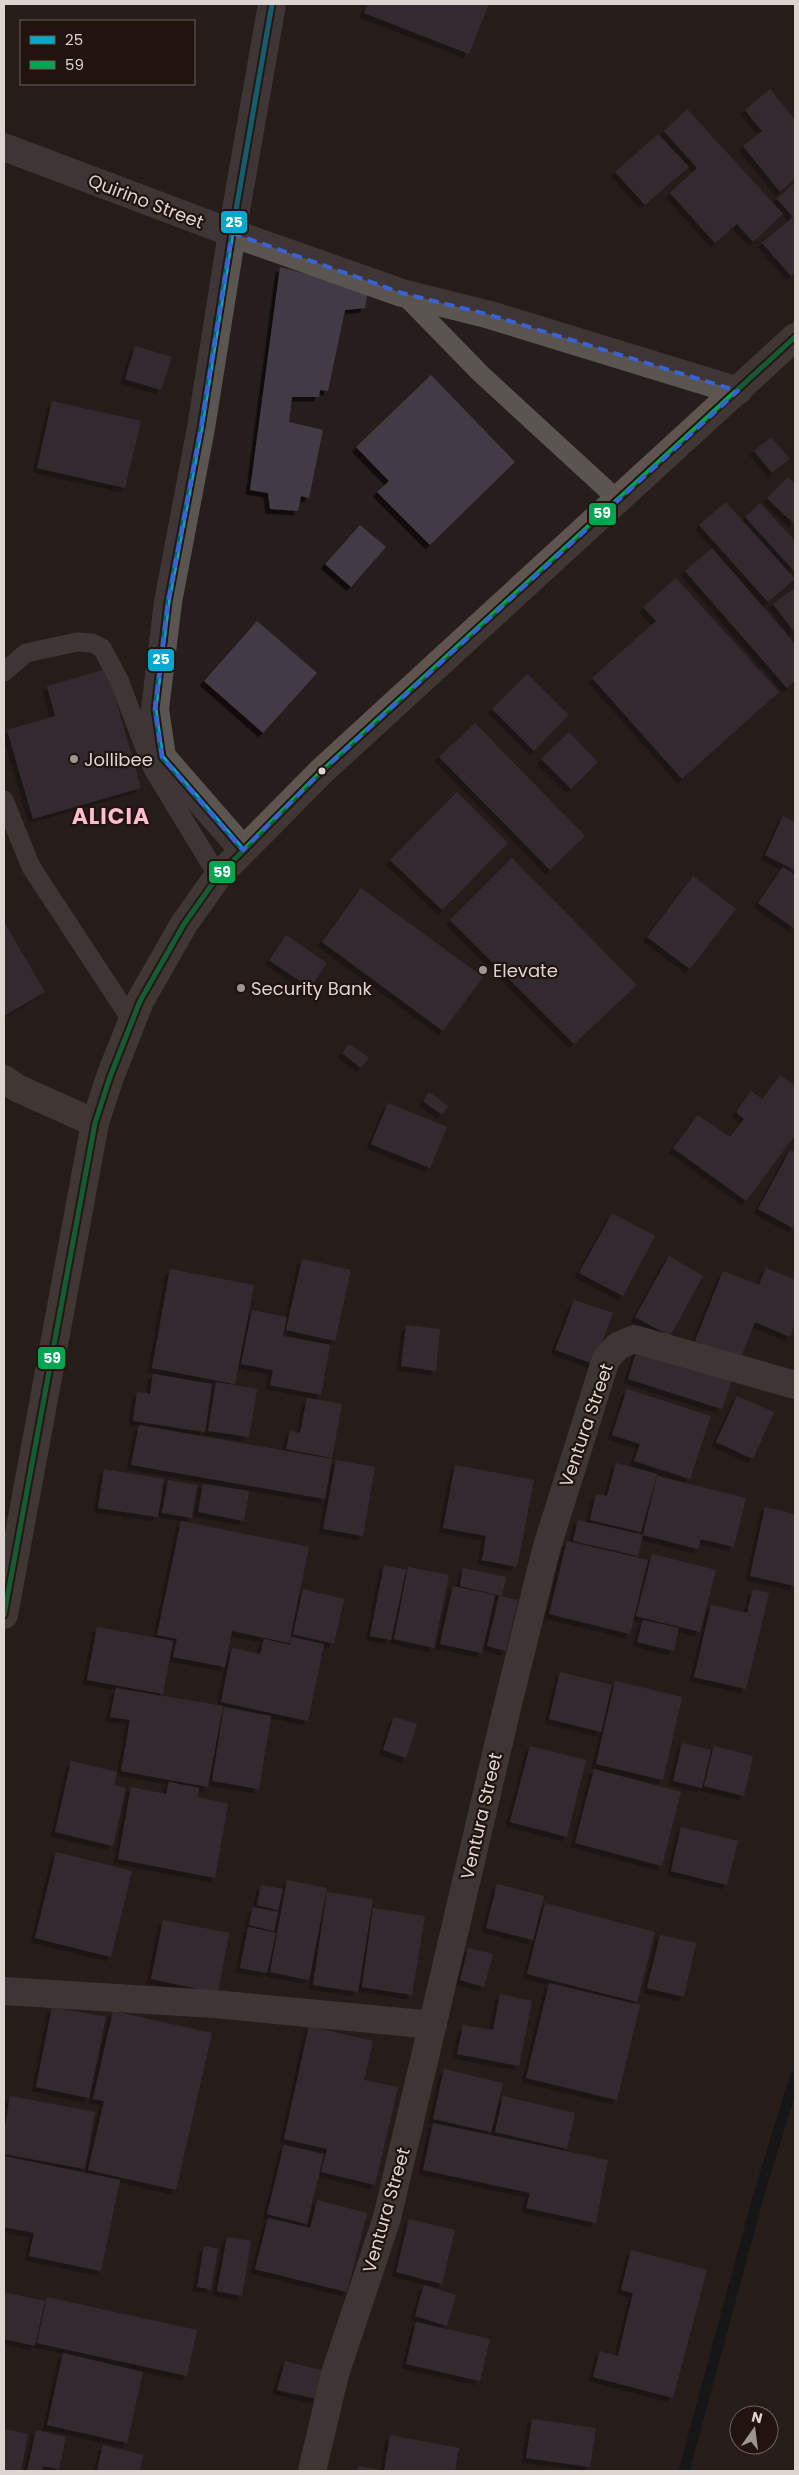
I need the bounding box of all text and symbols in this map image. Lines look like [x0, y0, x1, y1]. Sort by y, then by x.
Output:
legend [20, 20, 195, 85]
text: 25 [65, 29, 83, 50]
text: 59 [65, 54, 84, 75]
street label: Quirino Street [85, 168, 207, 234]
line badge: 25 [220, 210, 248, 234]
text: 25 [225, 212, 243, 232]
line badge: 59 [588, 502, 617, 526]
text: 59 [593, 503, 611, 523]
line badge: 25 [147, 648, 175, 672]
text: 25 [152, 649, 170, 669]
place label: Jollibee [84, 747, 153, 772]
marker: Jollibee [68, 753, 80, 765]
unlabelled marker [317, 766, 327, 776]
district label: ALICIA [72, 801, 150, 832]
line badge: 59 [208, 860, 236, 884]
text: 59 [213, 862, 231, 882]
place label: Elevate [493, 958, 558, 983]
marker: Elevate [477, 964, 489, 976]
place label: Security Bank [251, 976, 373, 1001]
marker: Security Bank [235, 982, 247, 994]
line badge: 59 [37, 1346, 66, 1370]
text: 59 [43, 1348, 61, 1368]
street label: Ventura Street [553, 1360, 619, 1490]
street label: Ventura Street [454, 1750, 508, 1882]
street label: Ventura Street [356, 2144, 416, 2276]
north arrow [729, 2405, 779, 2455]
text: N [750, 2406, 765, 2428]

